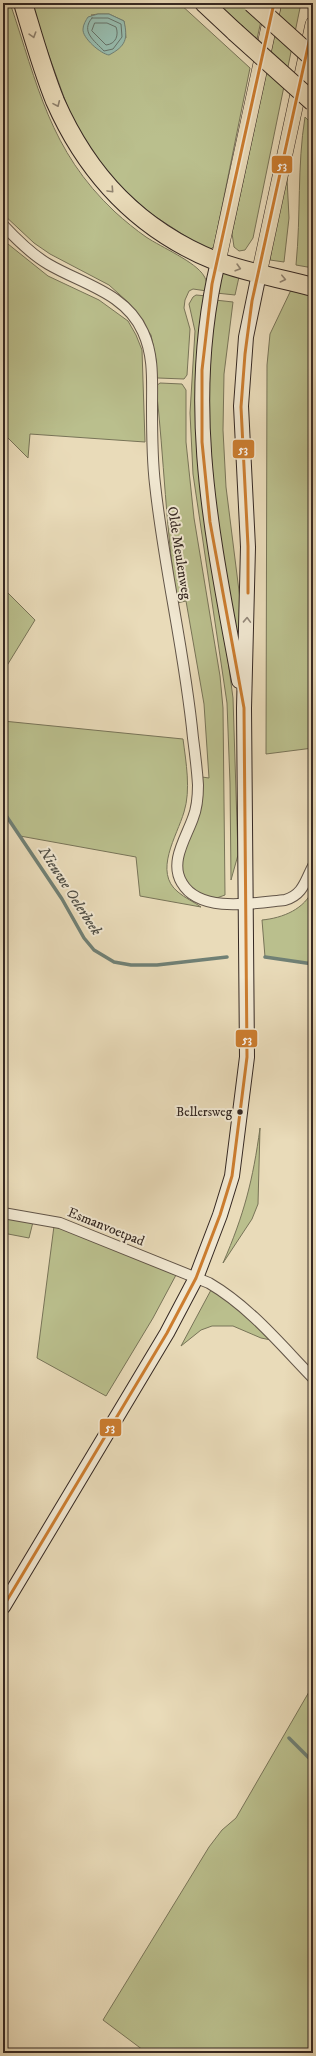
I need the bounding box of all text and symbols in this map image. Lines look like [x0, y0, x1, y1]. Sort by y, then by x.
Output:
one-way arrow [28, 32, 37, 39]
one-way arrow [52, 100, 60, 107]
line badge: 53 [271, 155, 293, 174]
text: 53 [276, 159, 287, 173]
one-way arrow [106, 185, 114, 193]
one-way arrow [235, 263, 241, 271]
one-way arrow [280, 274, 286, 282]
line badge: 53 [232, 439, 255, 459]
text: 53 [237, 443, 248, 457]
street label: Olde Meulenweg [163, 505, 195, 601]
one-way arrow [242, 617, 251, 623]
water label: Nieuwe Oelerbeek [34, 842, 106, 940]
line badge: 53 [235, 1029, 258, 1048]
text: 53 [241, 1033, 252, 1047]
place label: Bellersweg [176, 1104, 233, 1120]
marker: Bellersweg [235, 1107, 245, 1117]
street label: Esmanvoetpad [65, 1203, 147, 1251]
line badge: 53 [99, 1418, 122, 1437]
text: 53 [104, 1421, 115, 1435]

